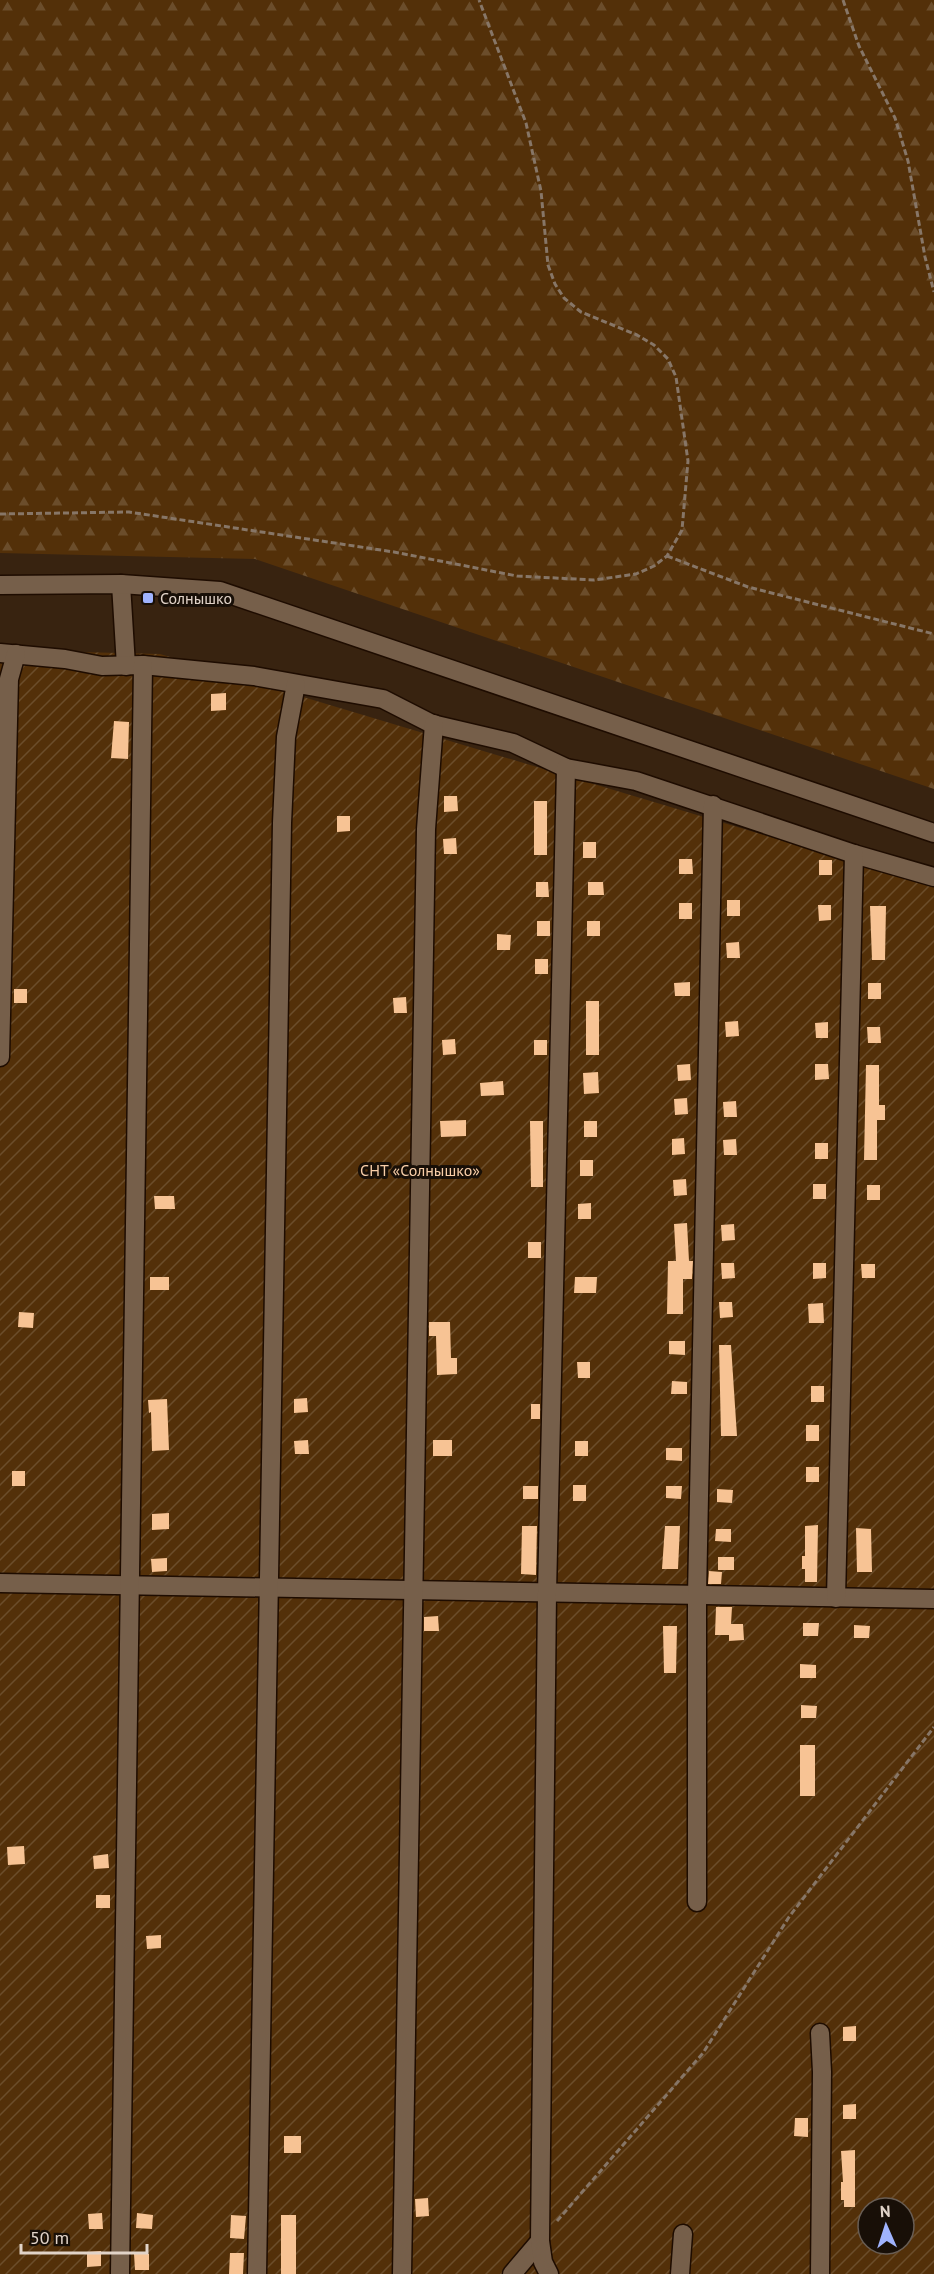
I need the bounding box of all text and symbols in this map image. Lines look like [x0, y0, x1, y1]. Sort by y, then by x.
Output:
place label: Солнышко [160, 588, 232, 608]
marker: Солнышко [141, 591, 155, 605]
park label: СНТ «Солнышко» [360, 1160, 480, 1180]
north arrow [856, 2196, 916, 2256]
text: N [879, 2201, 891, 2221]
scale bar [21, 2217, 147, 2255]
text: 50 m [30, 2226, 69, 2249]

